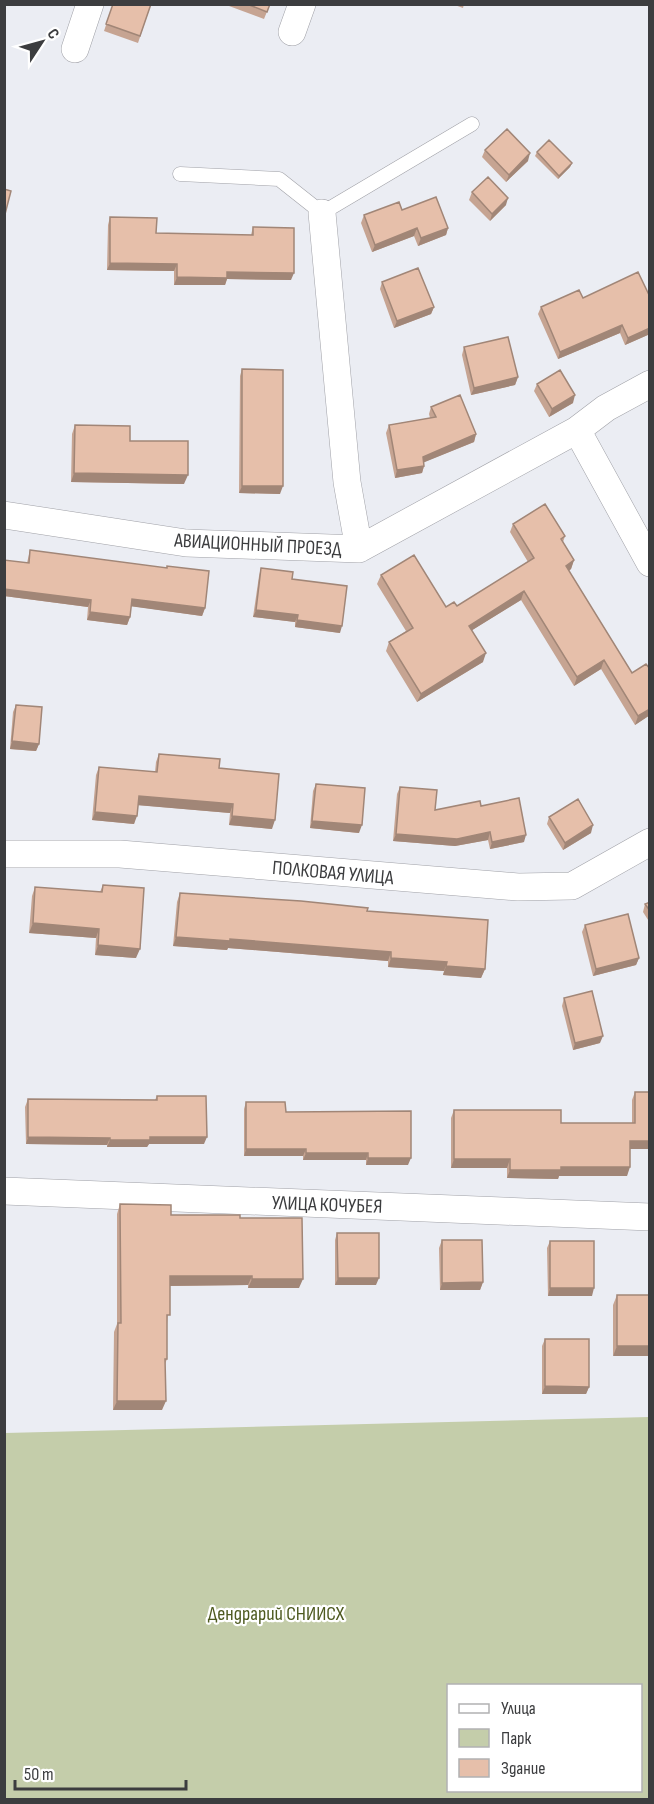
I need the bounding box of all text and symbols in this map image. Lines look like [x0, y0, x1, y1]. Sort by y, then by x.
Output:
north arrow [12, 12, 72, 72]
text: С [43, 25, 63, 43]
street label: АВИАЦИОННЫЙ ПРОЕЗД [173, 529, 343, 561]
street label: ПОЛКОВАЯ УЛИЦА [271, 856, 395, 890]
street label: УЛИЦА КОЧУБЕЯ [271, 1191, 383, 1219]
park label: Дендрарий СНИИСХ [208, 1602, 345, 1626]
legend [447, 1684, 642, 1792]
text: Улица [501, 1698, 536, 1719]
text: Парк [501, 1728, 532, 1749]
scale bar [15, 1753, 186, 1791]
text: Здание [501, 1758, 546, 1779]
text: 50 m [24, 1764, 54, 1785]

